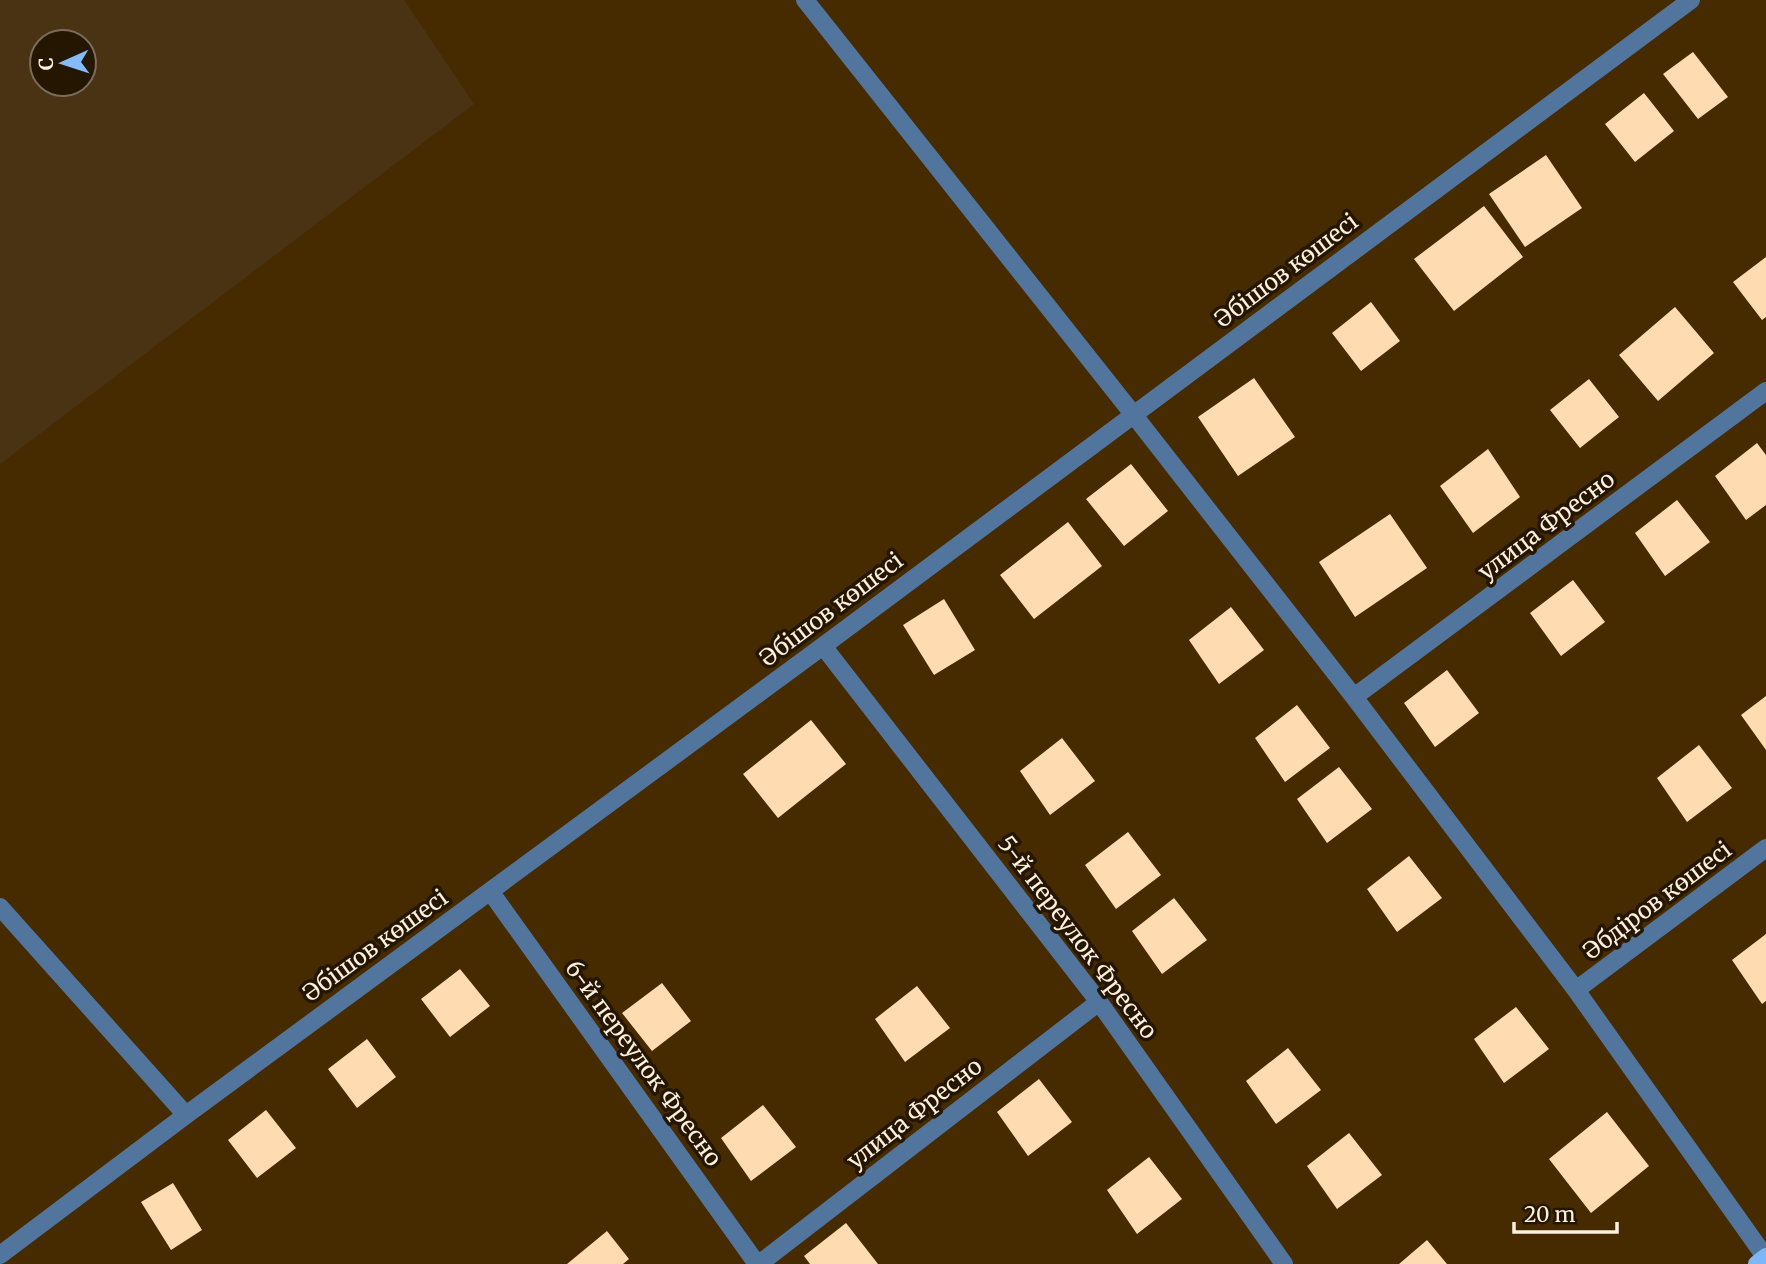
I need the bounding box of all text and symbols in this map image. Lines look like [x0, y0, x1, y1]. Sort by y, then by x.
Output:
north arrow [28, 28, 98, 98]
text: С [34, 57, 58, 71]
street label: Әбішов көшесі [1209, 207, 1363, 333]
street label: улица Фресно [1472, 464, 1620, 586]
street label: Әбішов көшесі [754, 546, 908, 672]
street label: 5-й переулок Фресно [992, 830, 1164, 1044]
street label: Әбдіров көшесі [1577, 835, 1737, 965]
street label: Әбішов көшесі [297, 883, 453, 1007]
street label: 6-й переулок Фресно [559, 954, 729, 1172]
street label: улица Фресно [841, 1051, 987, 1175]
scale bar [1514, 1190, 1617, 1234]
text: 20 m [1524, 1201, 1576, 1228]

